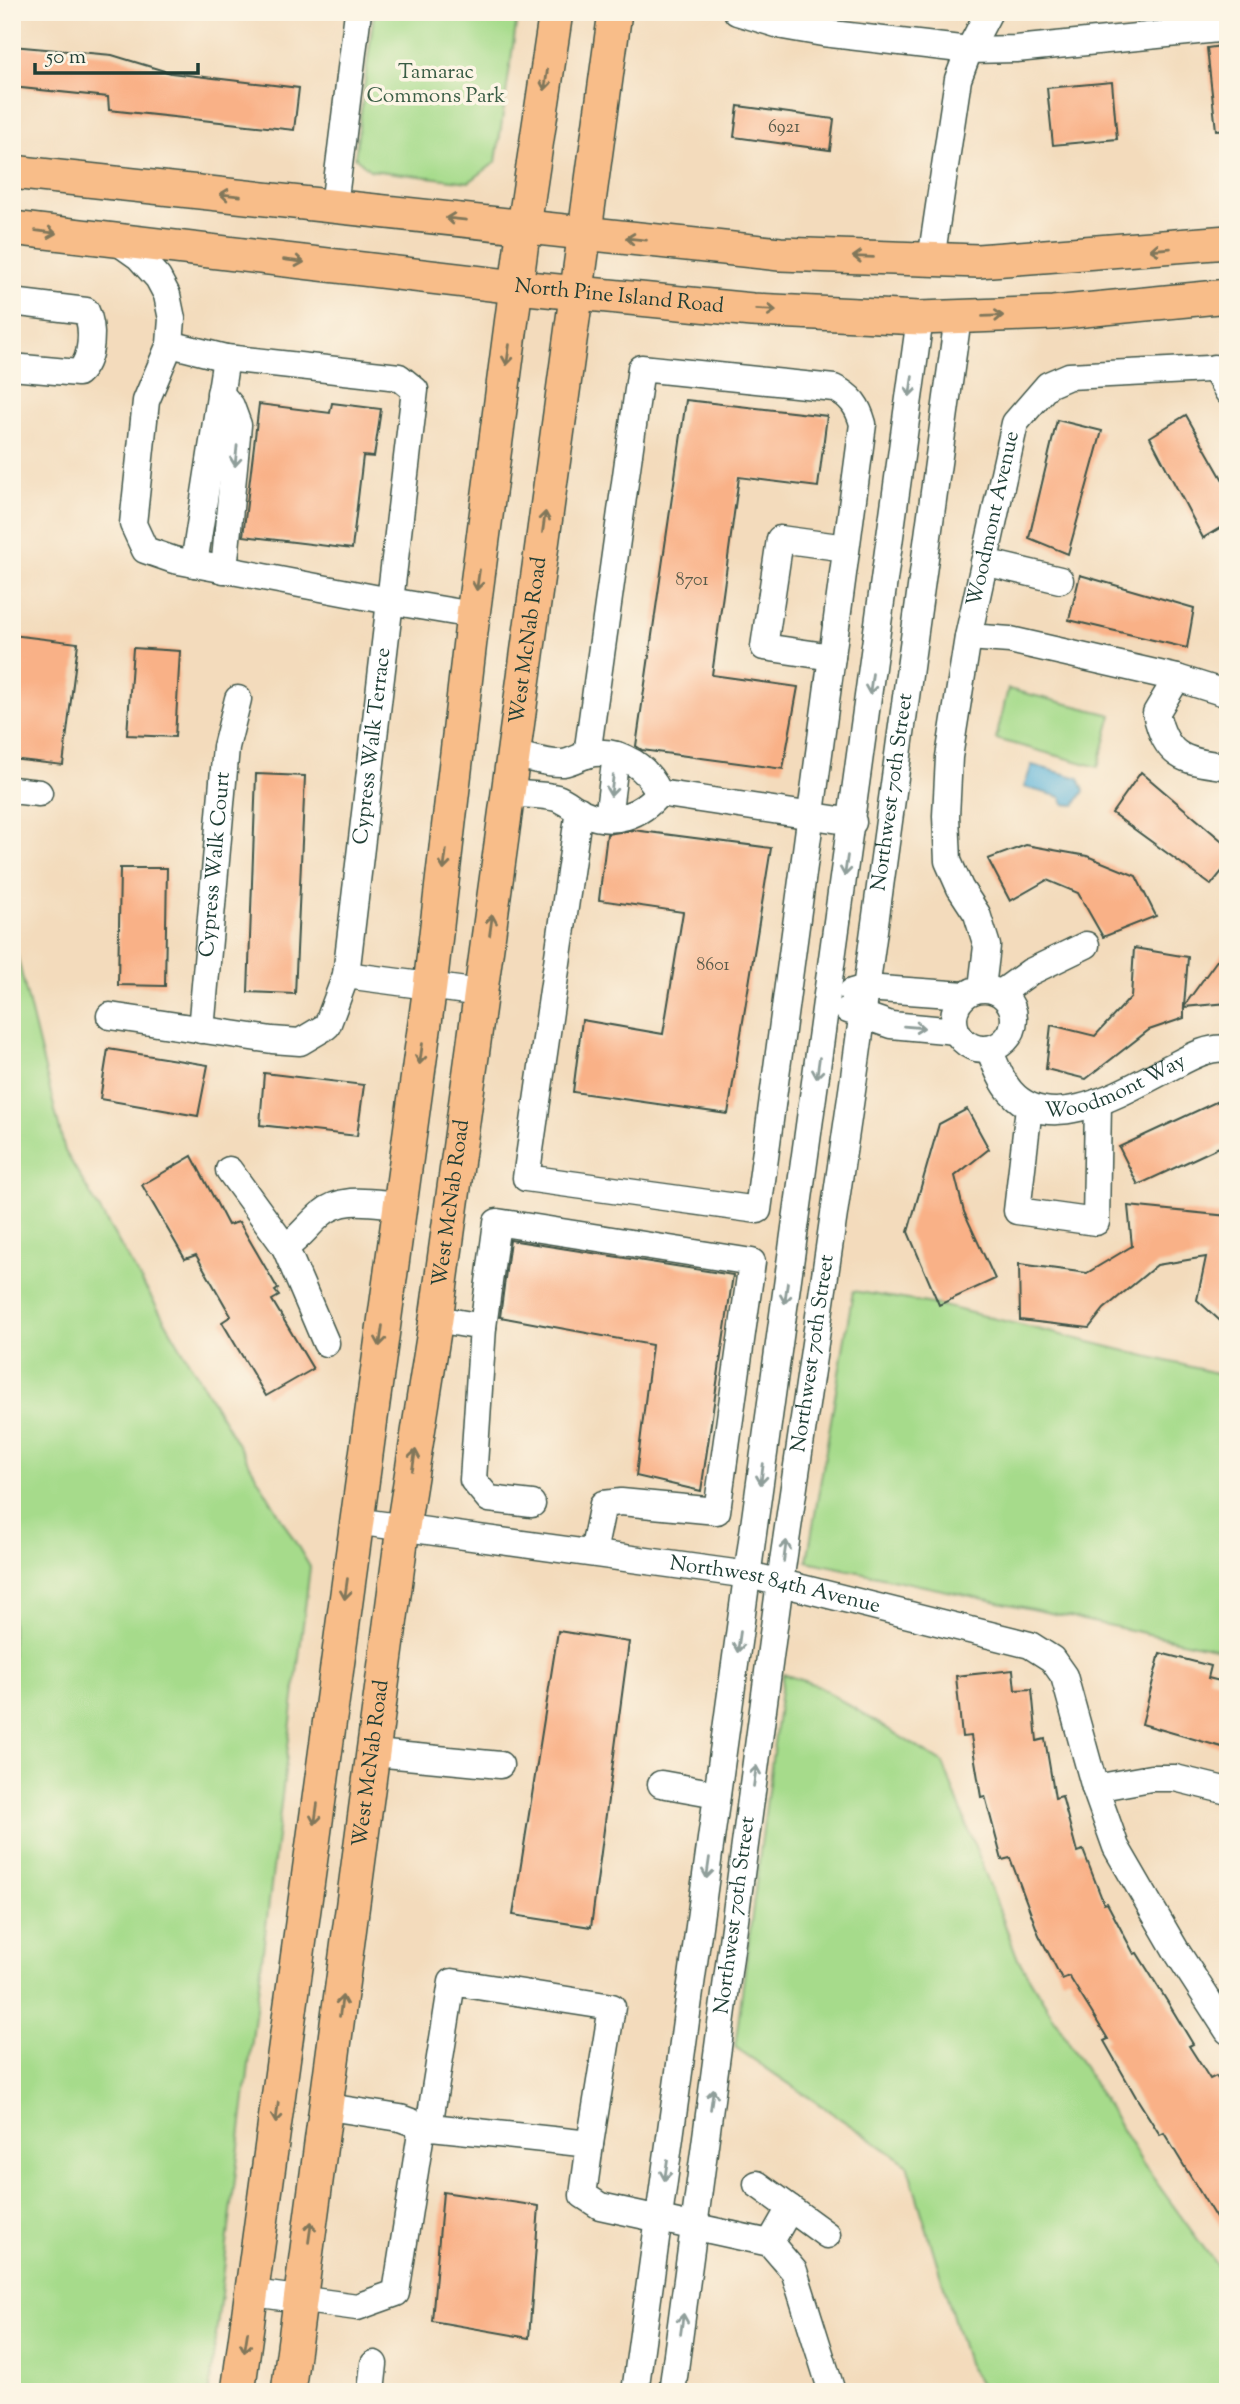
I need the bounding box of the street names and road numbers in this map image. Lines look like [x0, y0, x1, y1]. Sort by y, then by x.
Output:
street label: North Pine Island Road [513, 272, 725, 322]
street label: Woodmont Avenue [960, 428, 1028, 609]
street label: West McNab Road [503, 555, 555, 726]
street label: Cypress Walk Terrace [346, 646, 399, 847]
street label: Northwest 70th Street [865, 691, 921, 893]
street label: Cypress Walk Court [192, 771, 239, 959]
street label: Woodmont Way [1045, 1047, 1192, 1126]
street label: West McNab Road [426, 1118, 478, 1289]
street label: Northwest 70th Street [784, 1253, 843, 1454]
street label: Northwest 84th Avenue [668, 1549, 883, 1622]
street label: West McNab Road [346, 1678, 398, 1849]
street label: Northwest 70th Street [708, 1814, 764, 2016]

